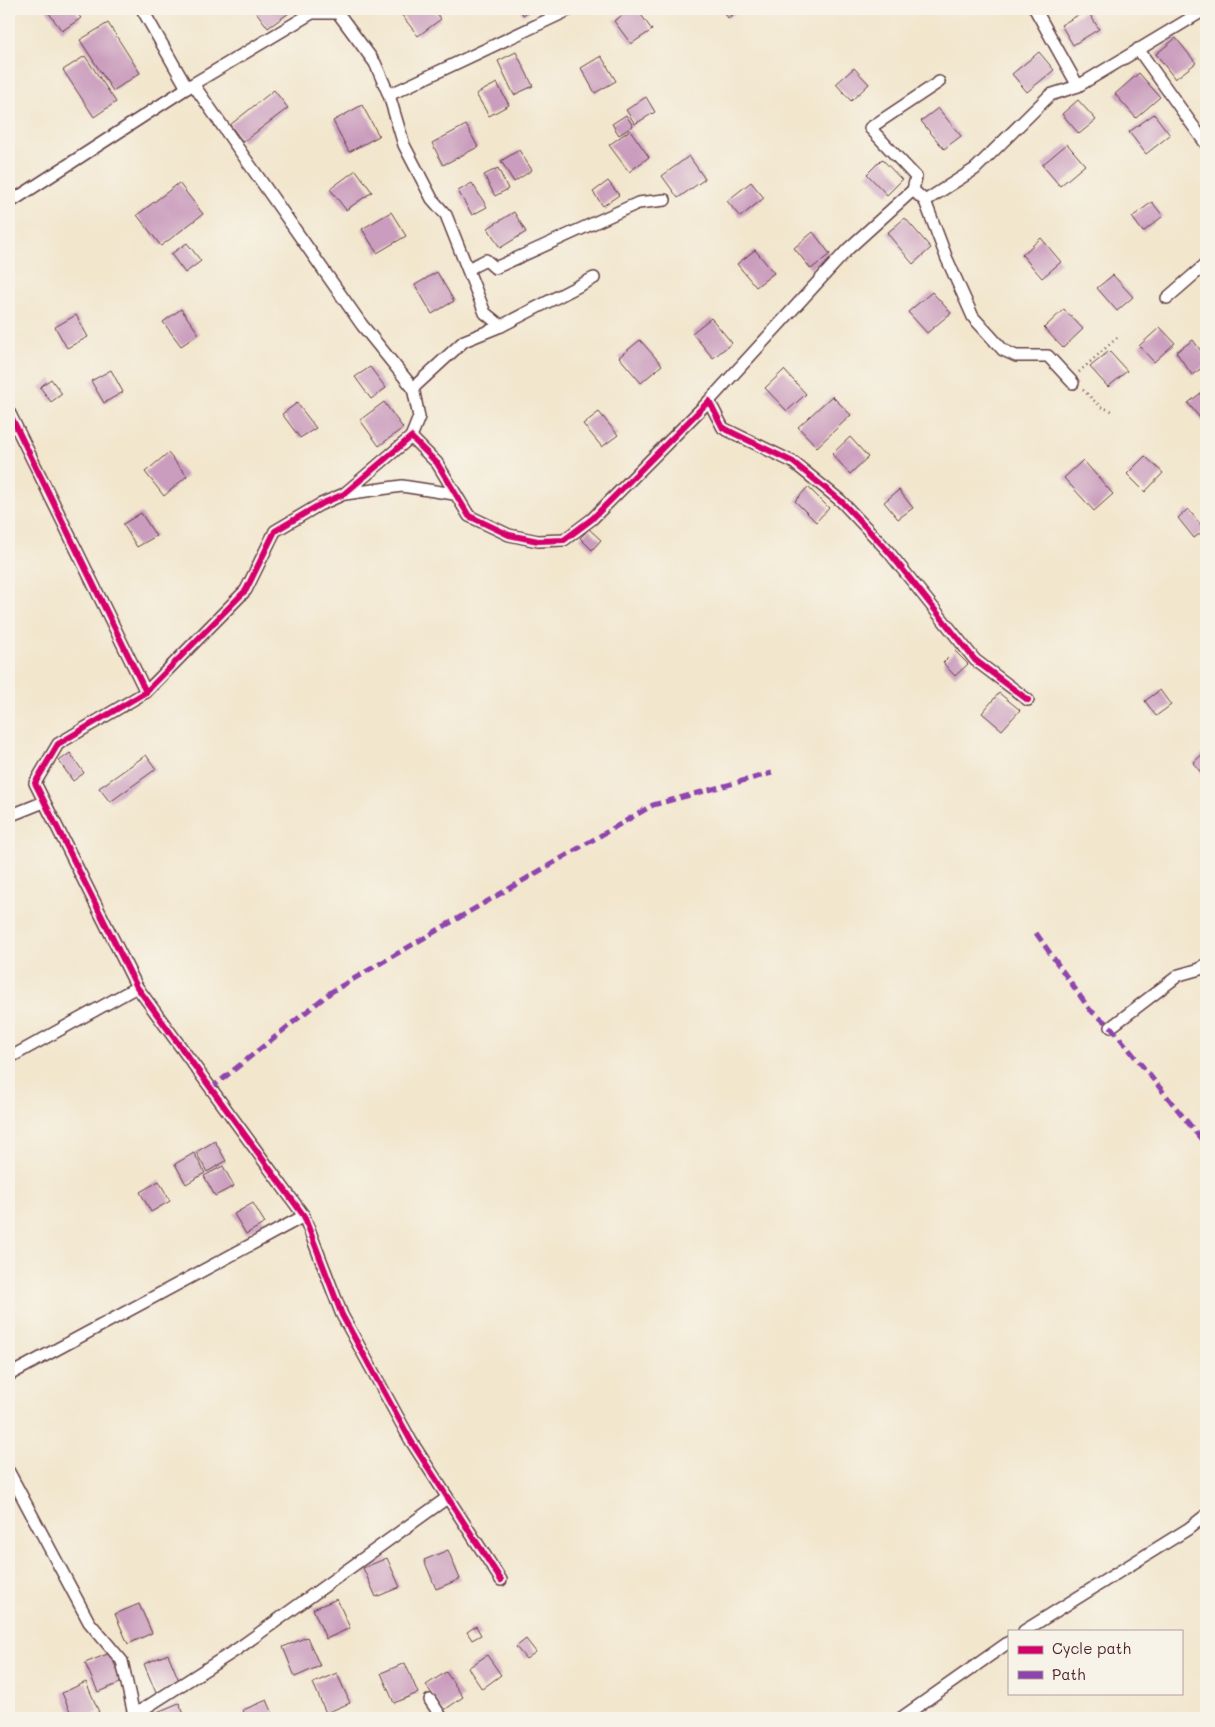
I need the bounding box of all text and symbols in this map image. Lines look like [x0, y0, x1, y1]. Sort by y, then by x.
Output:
legend [1008, 1630, 1182, 1694]
text: Cycle path [1052, 1638, 1131, 1658]
text: Path [1052, 1664, 1086, 1684]

